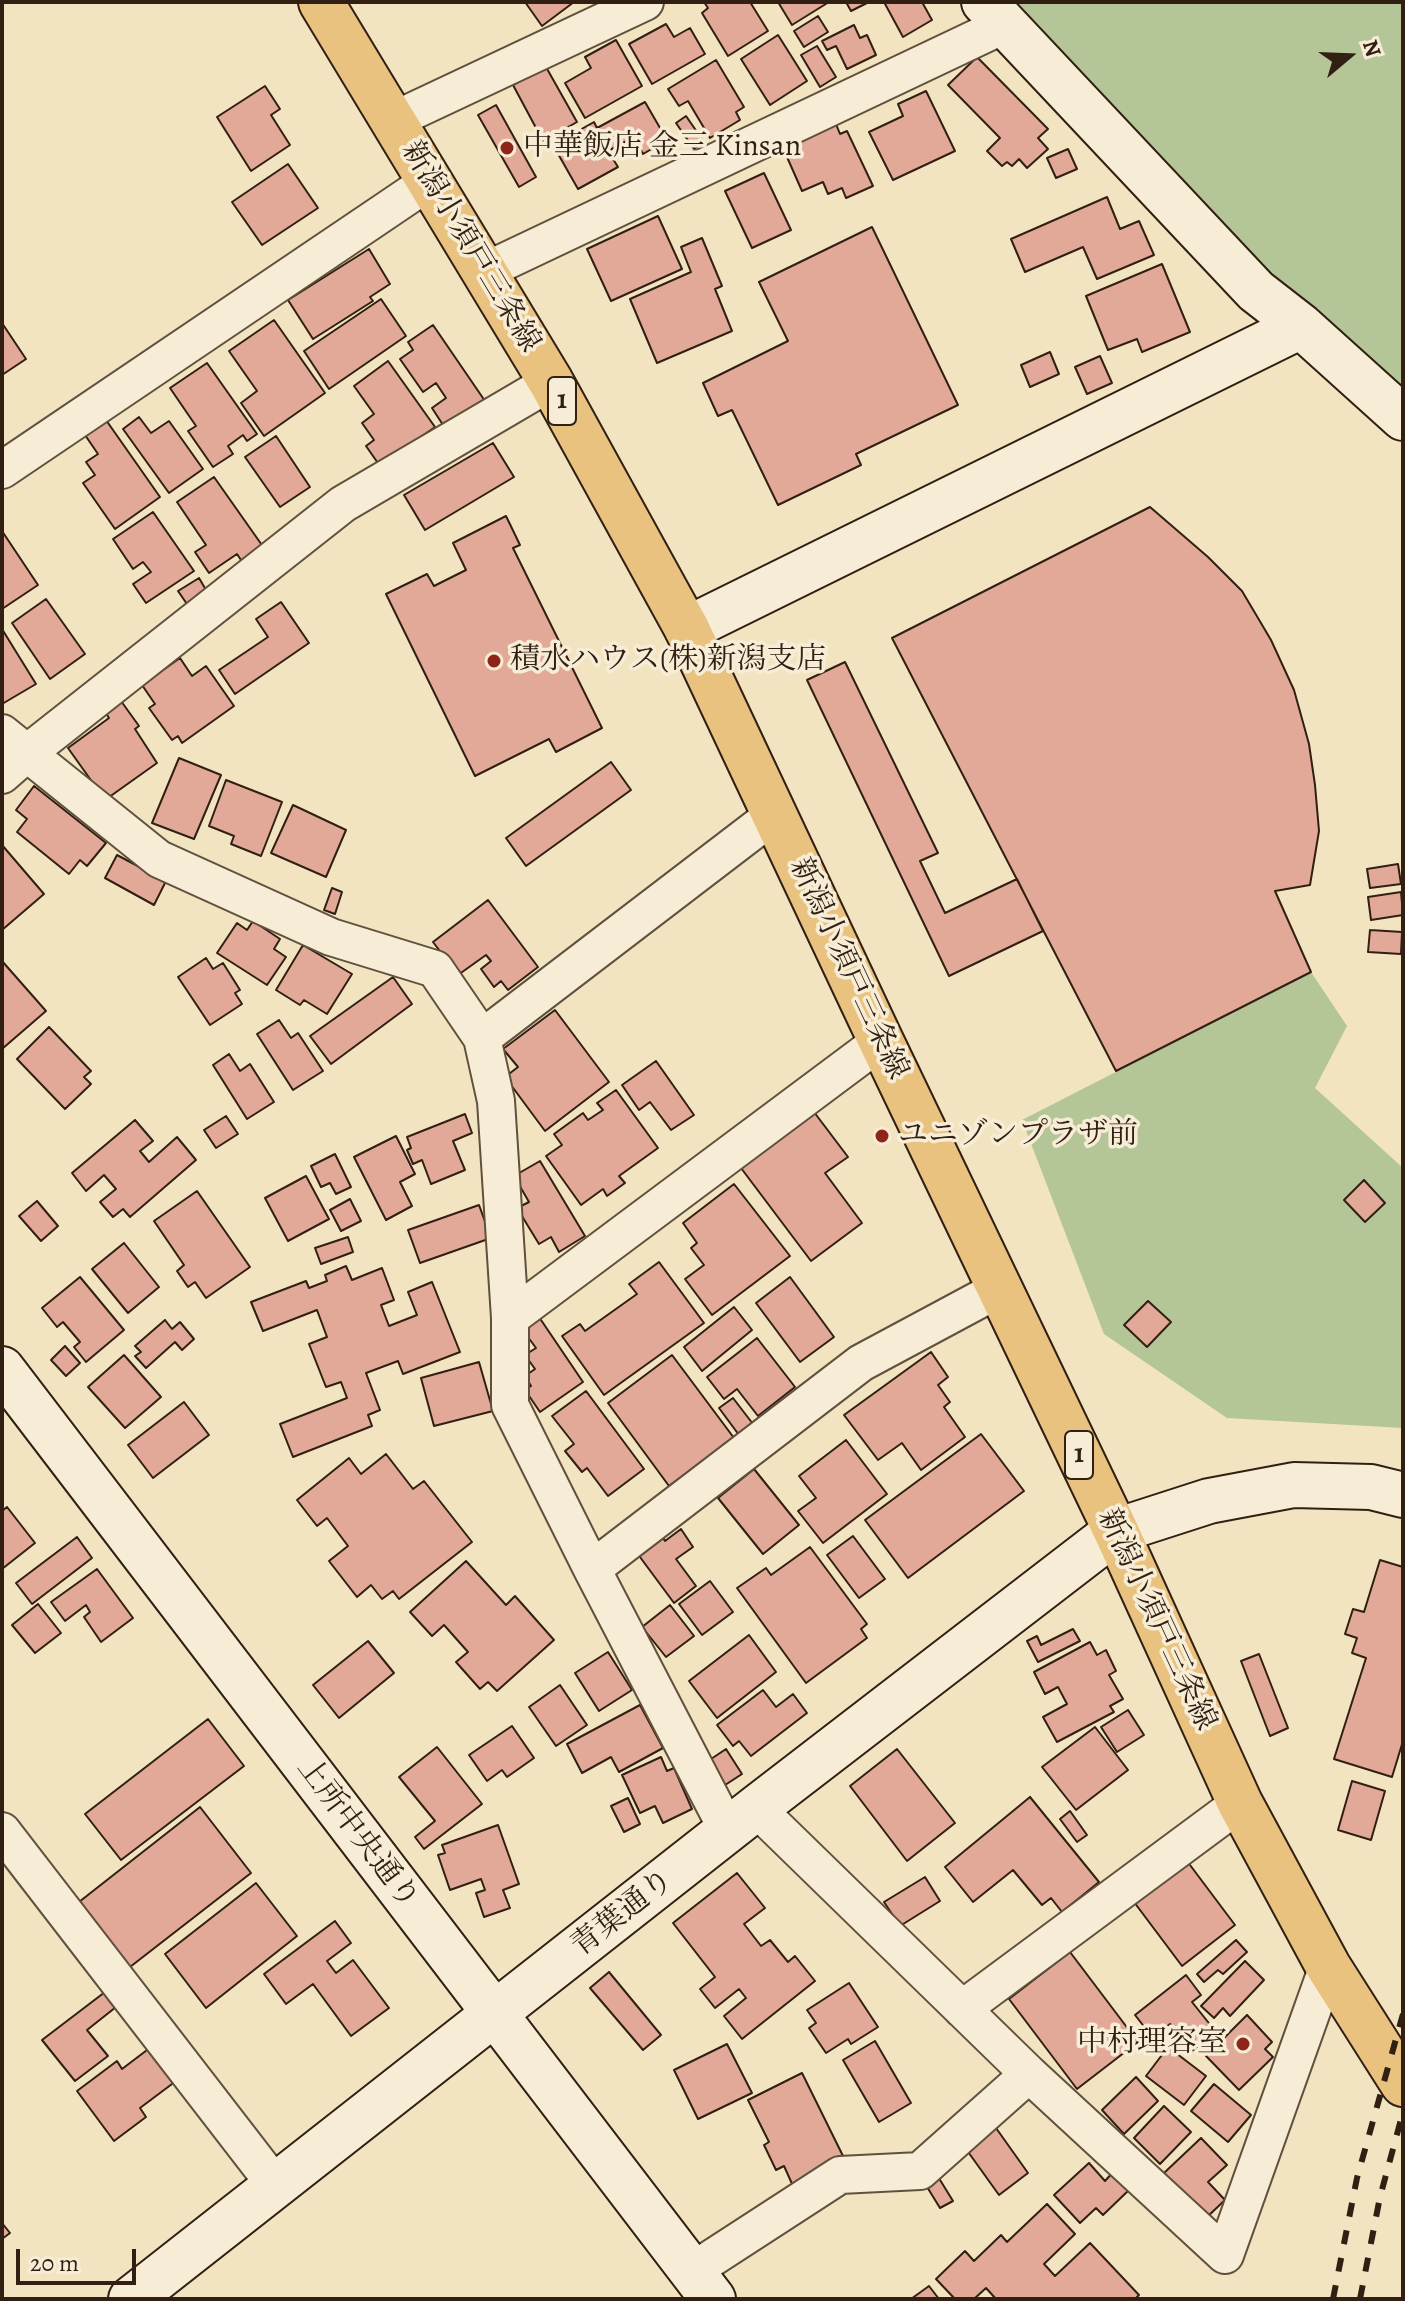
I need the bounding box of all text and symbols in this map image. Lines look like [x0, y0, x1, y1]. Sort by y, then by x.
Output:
north arrow [1309, 16, 1389, 96]
text: N [1355, 36, 1388, 61]
place label: 中華飯店 金三 Kinsan [523, 130, 801, 166]
street label: 新潟小須戸三条線 [393, 135, 547, 359]
marker: 中華飯店 金三 Kinsan [498, 139, 516, 157]
road number: 1 [548, 377, 576, 425]
place label: 積水ハウス(株)新潟支店 [510, 643, 826, 679]
marker: 積水ハウス(株)新潟支店 [485, 652, 503, 670]
street label: 新潟小須戸三条線 [781, 853, 915, 1085]
place label: ユニゾンプラザ前 [898, 1118, 1138, 1154]
marker: ユニゾンプラザ前 [873, 1127, 891, 1145]
road number: 1 [1065, 1431, 1093, 1479]
street label: 新潟小須戸三条線 [1089, 1504, 1223, 1736]
street label: 上所中央通り [288, 1751, 426, 1917]
street label: 青葉通り [565, 1863, 681, 1965]
place label: 中村理容室 [1077, 2026, 1227, 2062]
marker: 中村理容室 [1234, 2035, 1252, 2053]
scale bar [20, 2233, 140, 2283]
text: 20 m [30, 2247, 79, 2279]

